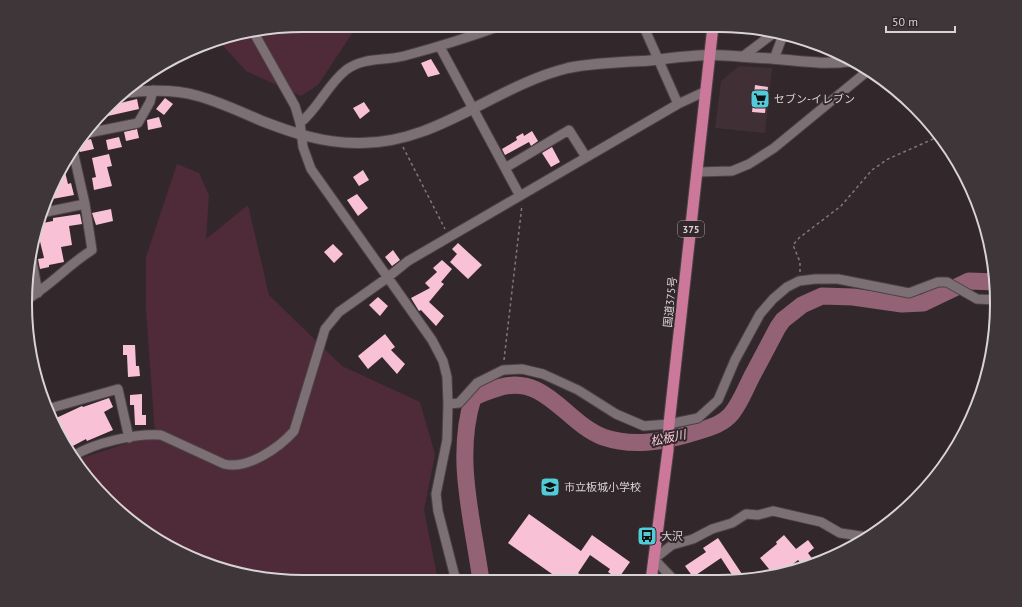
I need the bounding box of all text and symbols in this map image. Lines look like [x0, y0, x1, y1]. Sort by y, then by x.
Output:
scale bar [886, 8, 955, 34]
text: 50 m [892, 14, 918, 29]
supermarket icon: セブン-イレブン [749, 88, 771, 110]
place label: セブン-イレブン [774, 92, 855, 106]
road number: 375 [678, 221, 704, 237]
street label: 国道375号 [660, 276, 680, 328]
water label: 松板川 [649, 426, 689, 449]
school or university icon: 市立板城小学校 [539, 476, 561, 498]
place label: 市立板城小学校 [564, 480, 641, 494]
bus stop icon: 大沢 [636, 525, 658, 547]
place label: 大沢 [661, 529, 683, 543]

